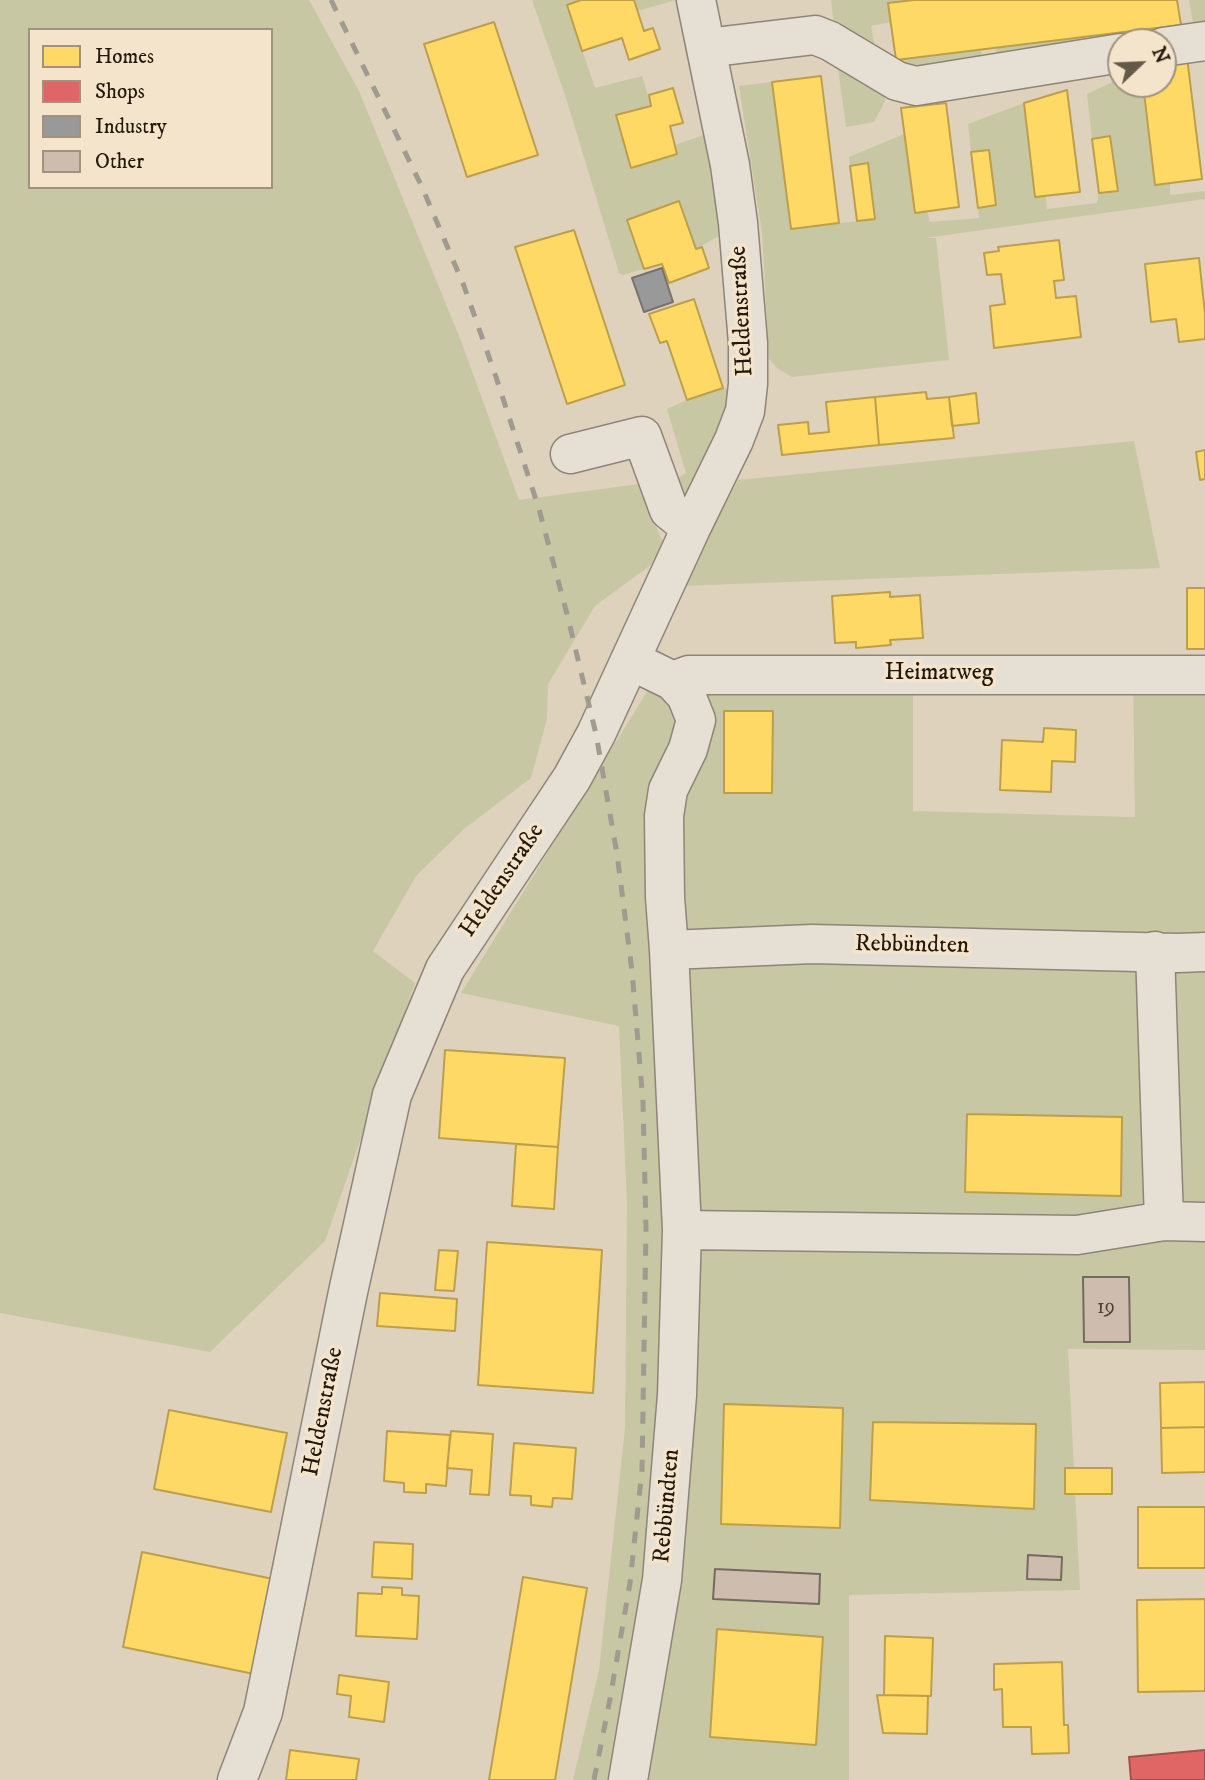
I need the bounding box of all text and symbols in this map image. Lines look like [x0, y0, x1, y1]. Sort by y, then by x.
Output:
legend [28, 28, 273, 189]
north arrow [1107, 28, 1177, 98]
text: Homes [95, 44, 154, 70]
text: N [1146, 44, 1174, 67]
text: Shops [95, 79, 145, 105]
text: Industry [95, 114, 167, 140]
text: Other [95, 149, 144, 175]
street label: Heldenstraße [725, 245, 761, 377]
street label: Heimatweg [885, 660, 993, 688]
street label: Heldenstraße [455, 819, 551, 943]
street label: Rebbündten [855, 931, 969, 961]
house number: 19 [1097, 1296, 1115, 1322]
street label: Heldenstraße [297, 1345, 351, 1479]
street label: Rebbündten [649, 1448, 687, 1564]

